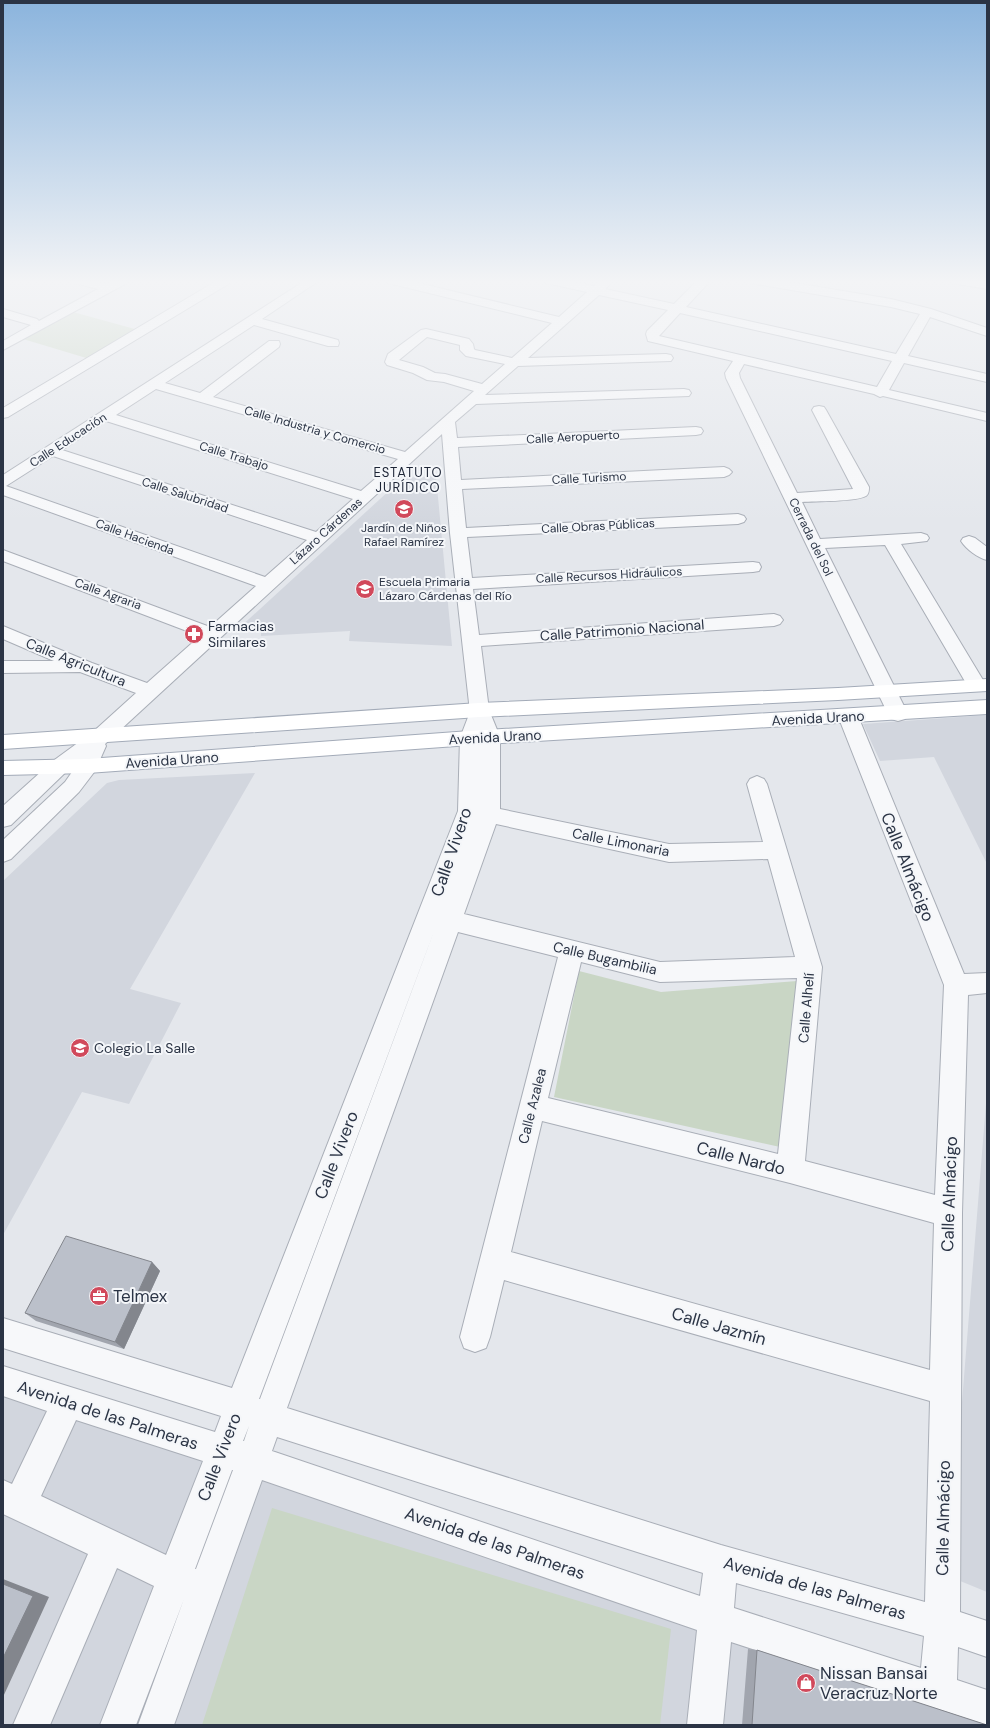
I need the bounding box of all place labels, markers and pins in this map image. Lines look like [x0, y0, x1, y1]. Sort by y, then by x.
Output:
school or university icon: Jardín de Niños Rafael Ramírez [393, 498, 415, 520]
place label: Jardín de Niños Rafael Ramírez [361, 520, 447, 550]
place label: Escuela Primaria Lázaro Cárdenas del Río [379, 574, 512, 604]
school or university icon: Escuela Primaria Lázaro Cárdenas del Río [354, 578, 376, 600]
place label: Farmacias Similares [208, 617, 274, 651]
pharmacy icon: Farmacias Similares [183, 623, 205, 645]
school or university icon: Colegio La Salle [69, 1037, 91, 1059]
place label: Colegio La Salle [94, 1039, 195, 1057]
office icon: Telmex [88, 1285, 110, 1307]
place label: Telmex [113, 1285, 168, 1307]
place label: Nissan Bansai Veracruz Norte [820, 1662, 938, 1704]
shop icon: Nissan Bansai Veracruz Norte [795, 1672, 817, 1694]

